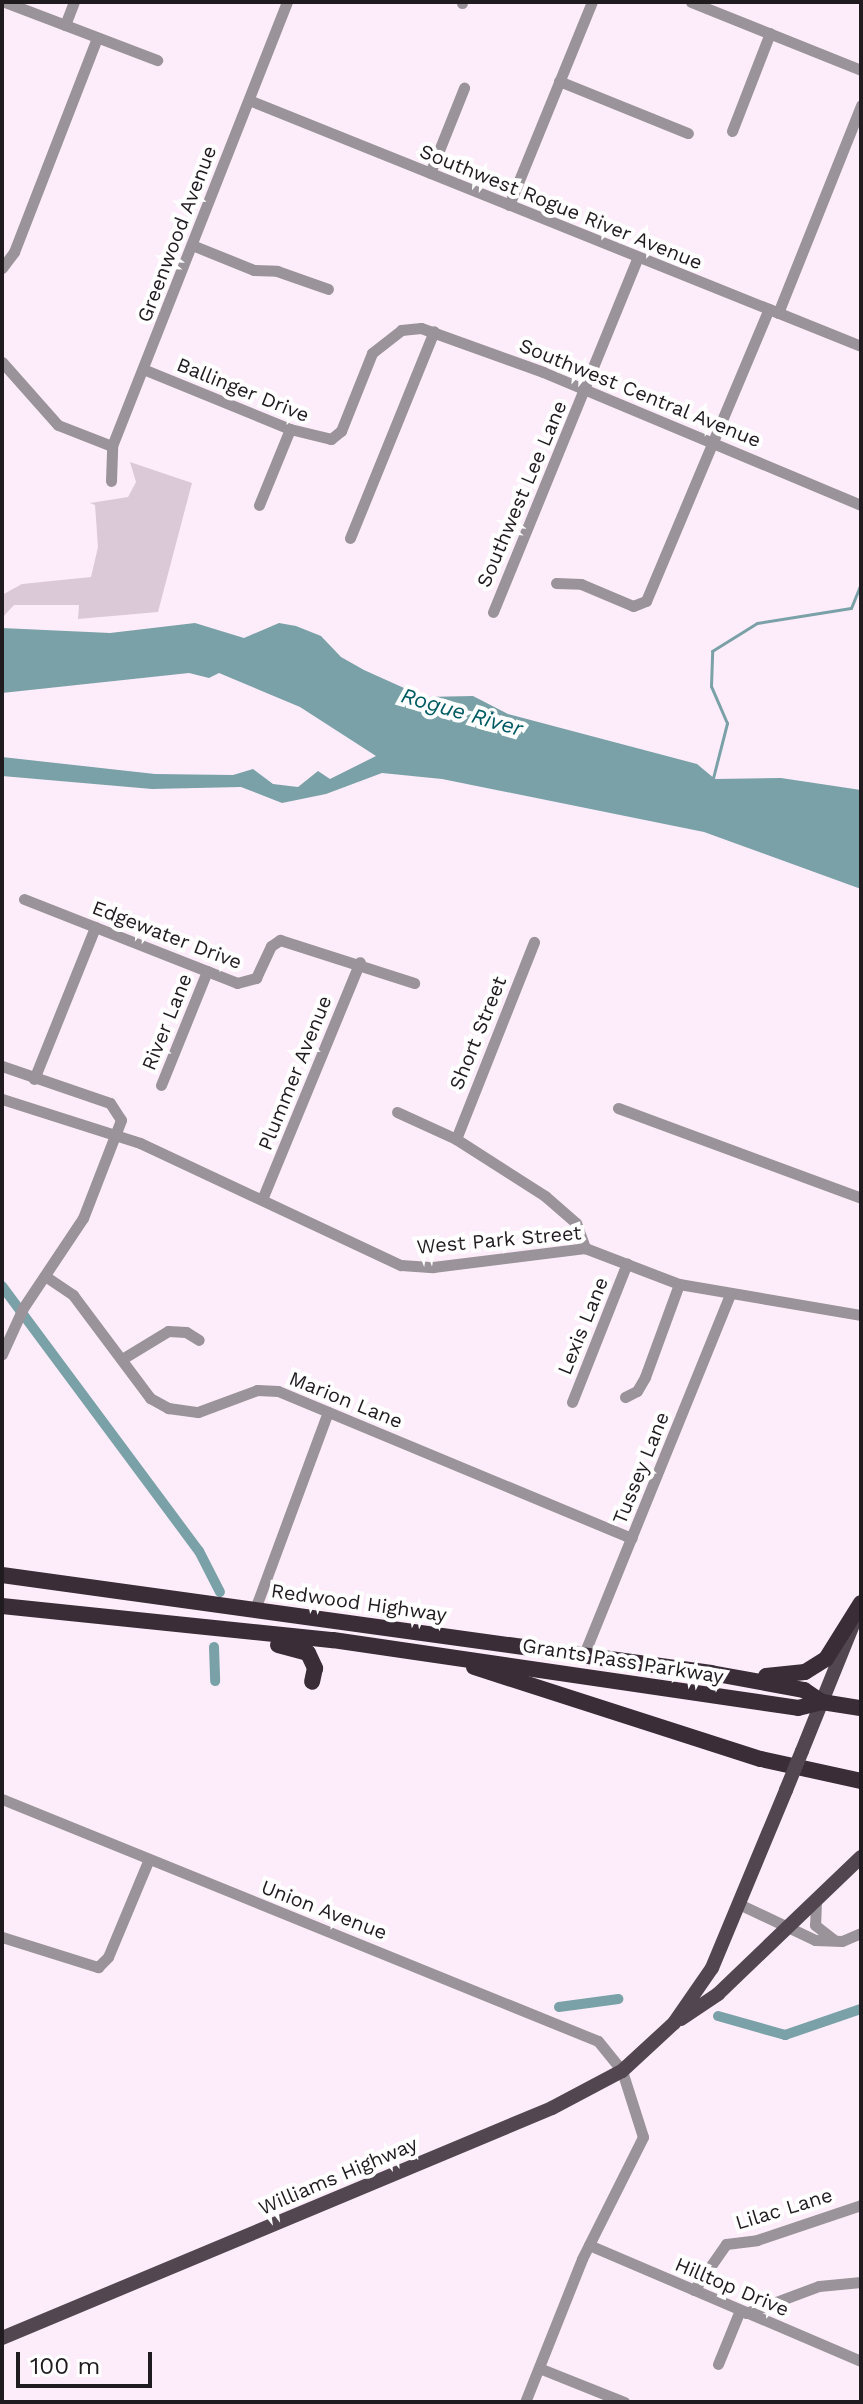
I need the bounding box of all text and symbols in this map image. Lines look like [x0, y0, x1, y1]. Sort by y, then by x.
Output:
street label: Southwest Rogue River Avenue [416, 139, 706, 275]
street label: Greenwood Avenue [132, 142, 222, 326]
street label: Southwest Central Avenue [515, 333, 765, 453]
street label: Ballinger Drive [173, 352, 313, 428]
street label: Southwest Lee Lane [472, 397, 572, 591]
water label: Rogue River [398, 682, 526, 742]
street label: Edgewater Drive [89, 895, 245, 975]
street label: River Lane [137, 970, 197, 1074]
street label: Short Street [444, 973, 512, 1093]
street label: Plummer Avenue [253, 992, 337, 1154]
street label: West Park Street [415, 1221, 583, 1259]
street label: Lexis Lane [553, 1274, 613, 1378]
street label: Marion Lane [286, 1366, 406, 1434]
street label: Tussey Lane [607, 1408, 675, 1528]
street label: Redwood Highway [270, 1579, 448, 1627]
street label: Grants Pass Parkway [521, 1633, 725, 1689]
street label: Union Avenue [257, 1875, 391, 1945]
street label: Williams Highway [255, 2132, 421, 2220]
street label: Lilac Lane [733, 2183, 835, 2235]
street label: Hilltop Drive [671, 2252, 793, 2322]
scale bar [20, 2336, 156, 2386]
text: 100 m [30, 2352, 100, 2380]

